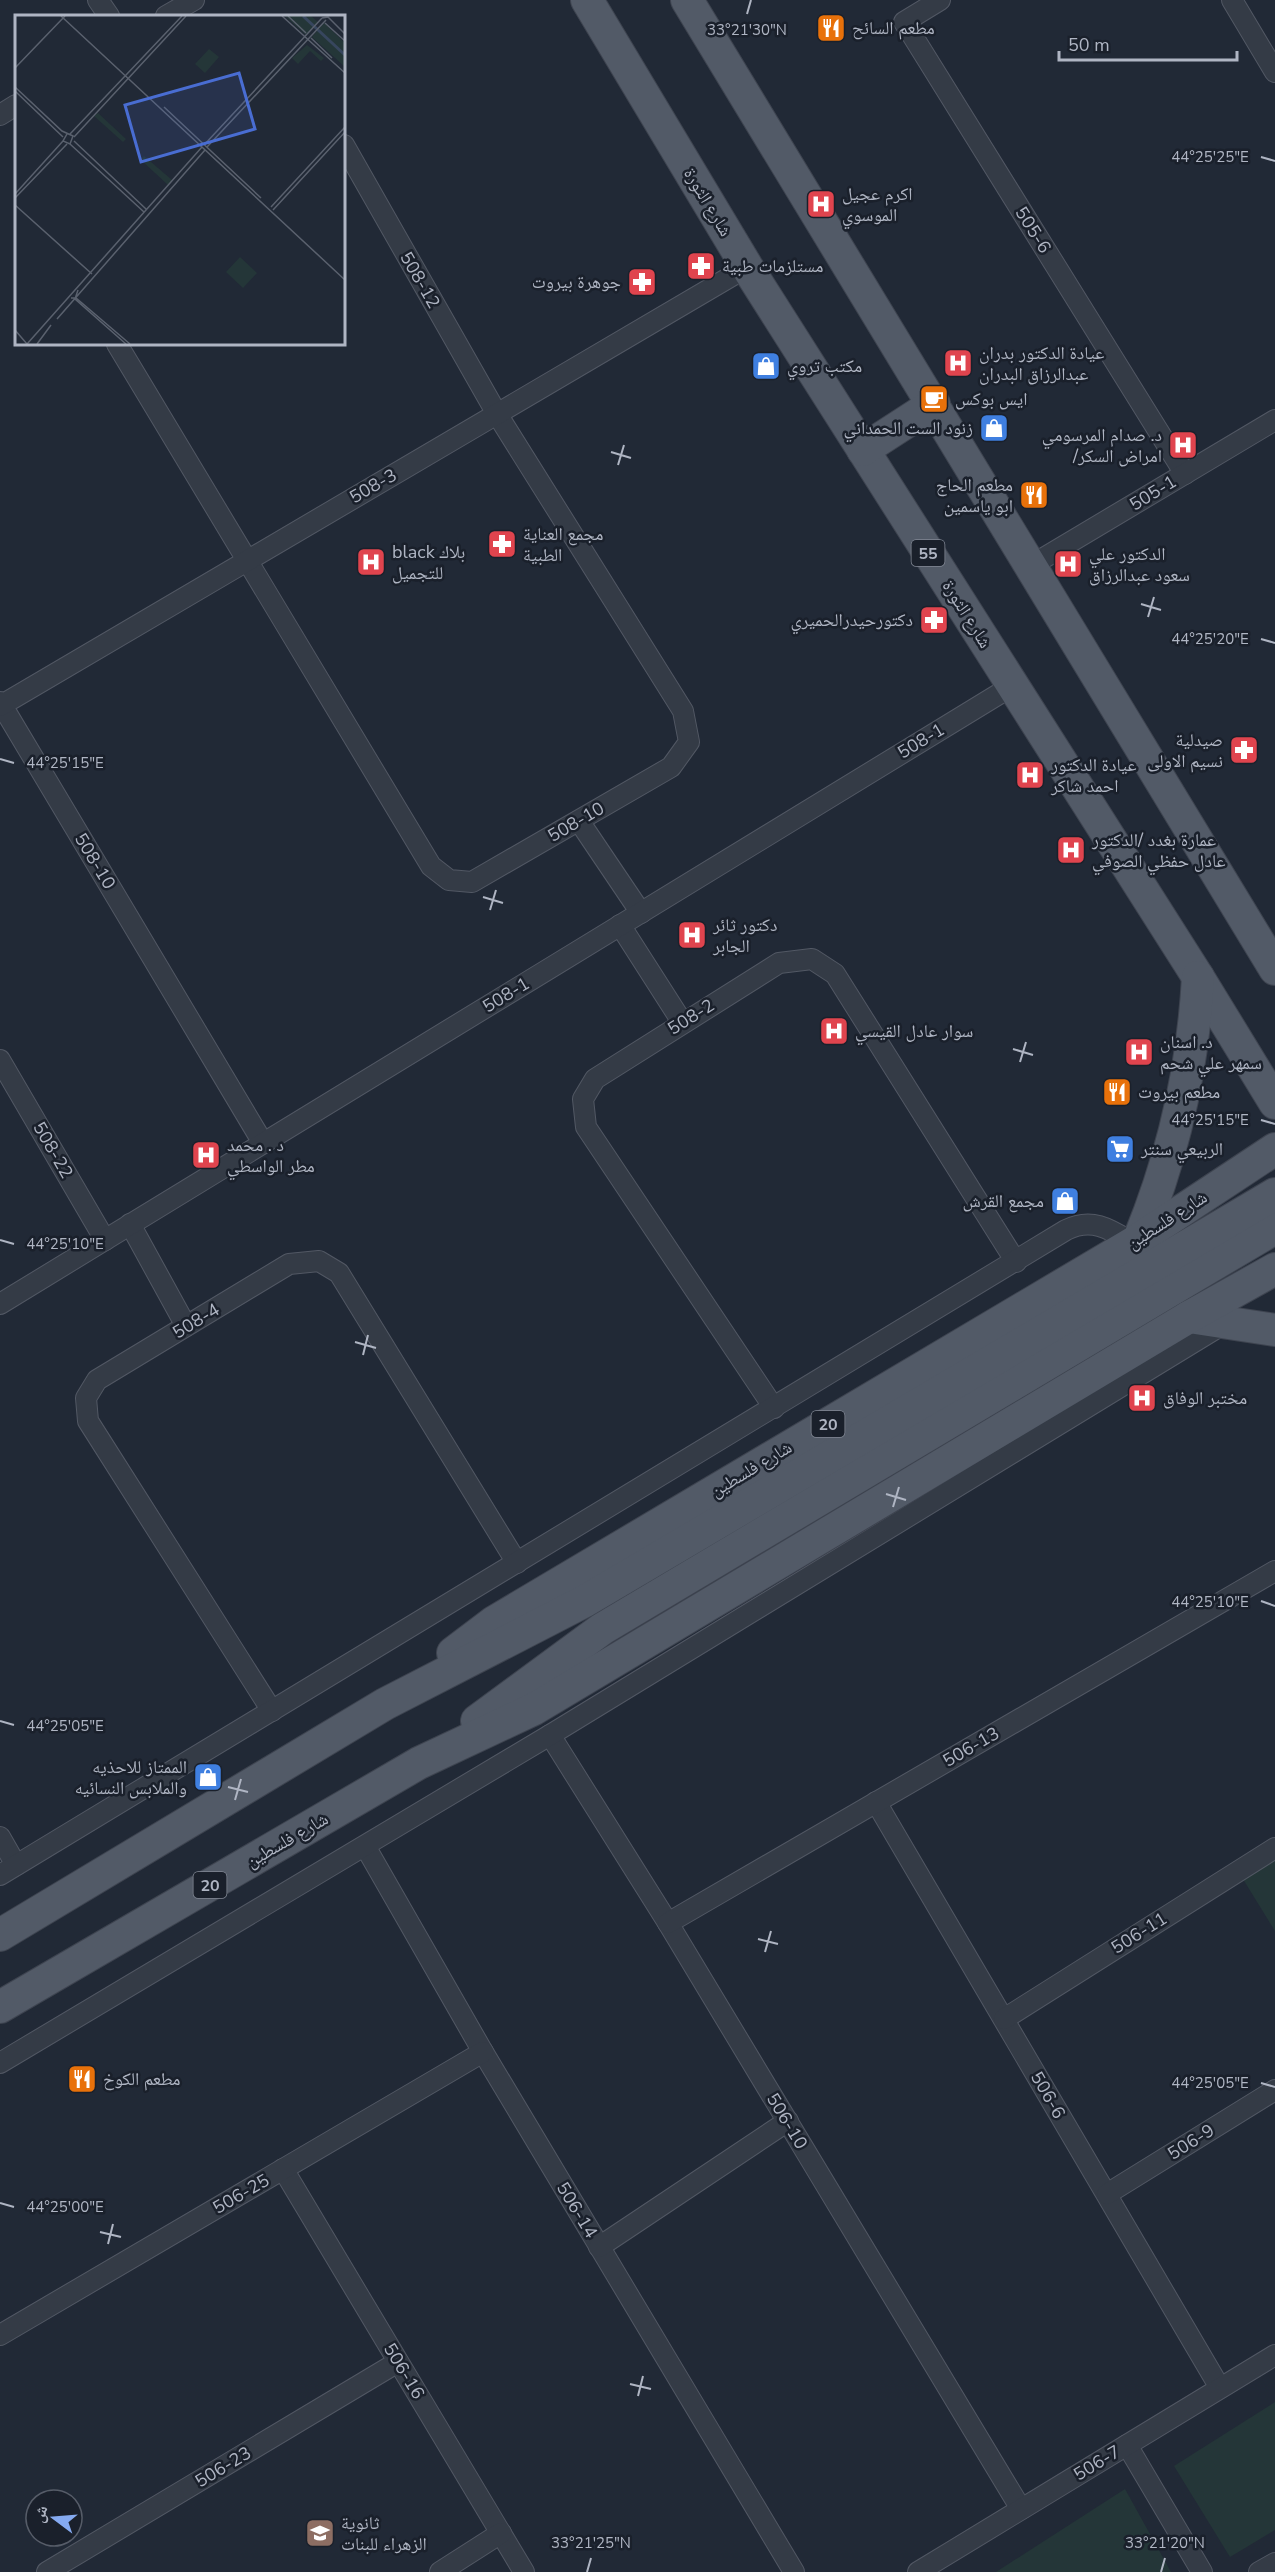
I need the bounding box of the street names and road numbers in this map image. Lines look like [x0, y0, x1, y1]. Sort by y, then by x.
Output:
street label: شارع الثورة [678, 163, 738, 241]
street label: 505-6 [1009, 202, 1057, 258]
street label: 508-12 [394, 247, 446, 313]
street label: 508-3 [345, 463, 401, 509]
street label: 505-1 [1125, 470, 1181, 516]
road number: 55 [912, 540, 944, 566]
street label: شارع الثورة [937, 575, 997, 653]
street label: 508-1 [893, 718, 949, 764]
street label: 508-10 [543, 796, 609, 848]
street label: 508-10 [69, 828, 121, 894]
street label: 508-1 [478, 972, 534, 1018]
street label: 508-2 [663, 993, 719, 1041]
street label: 508-22 [27, 1117, 79, 1183]
street label: شارع فلسطين [1122, 1185, 1212, 1255]
street label: 508-4 [168, 1298, 224, 1344]
road number: 20 [812, 1411, 844, 1437]
street label: شارع فلسطين [706, 1435, 796, 1503]
street label: 506-13 [938, 1721, 1004, 1773]
street label: شارع فلسطين [242, 1807, 332, 1873]
road number: 20 [194, 1872, 226, 1898]
street label: 506-11 [1107, 1906, 1171, 1960]
street label: 506-6 [1025, 2067, 1071, 2123]
street label: 506-10 [761, 2088, 813, 2154]
street label: 506-9 [1163, 2118, 1219, 2166]
street label: 506-25 [208, 2168, 274, 2220]
street label: 506-14 [551, 2177, 603, 2243]
street label: 506-16 [378, 2338, 430, 2404]
street label: 506-7 [1069, 2440, 1125, 2486]
street label: 506-23 [190, 2441, 256, 2493]

